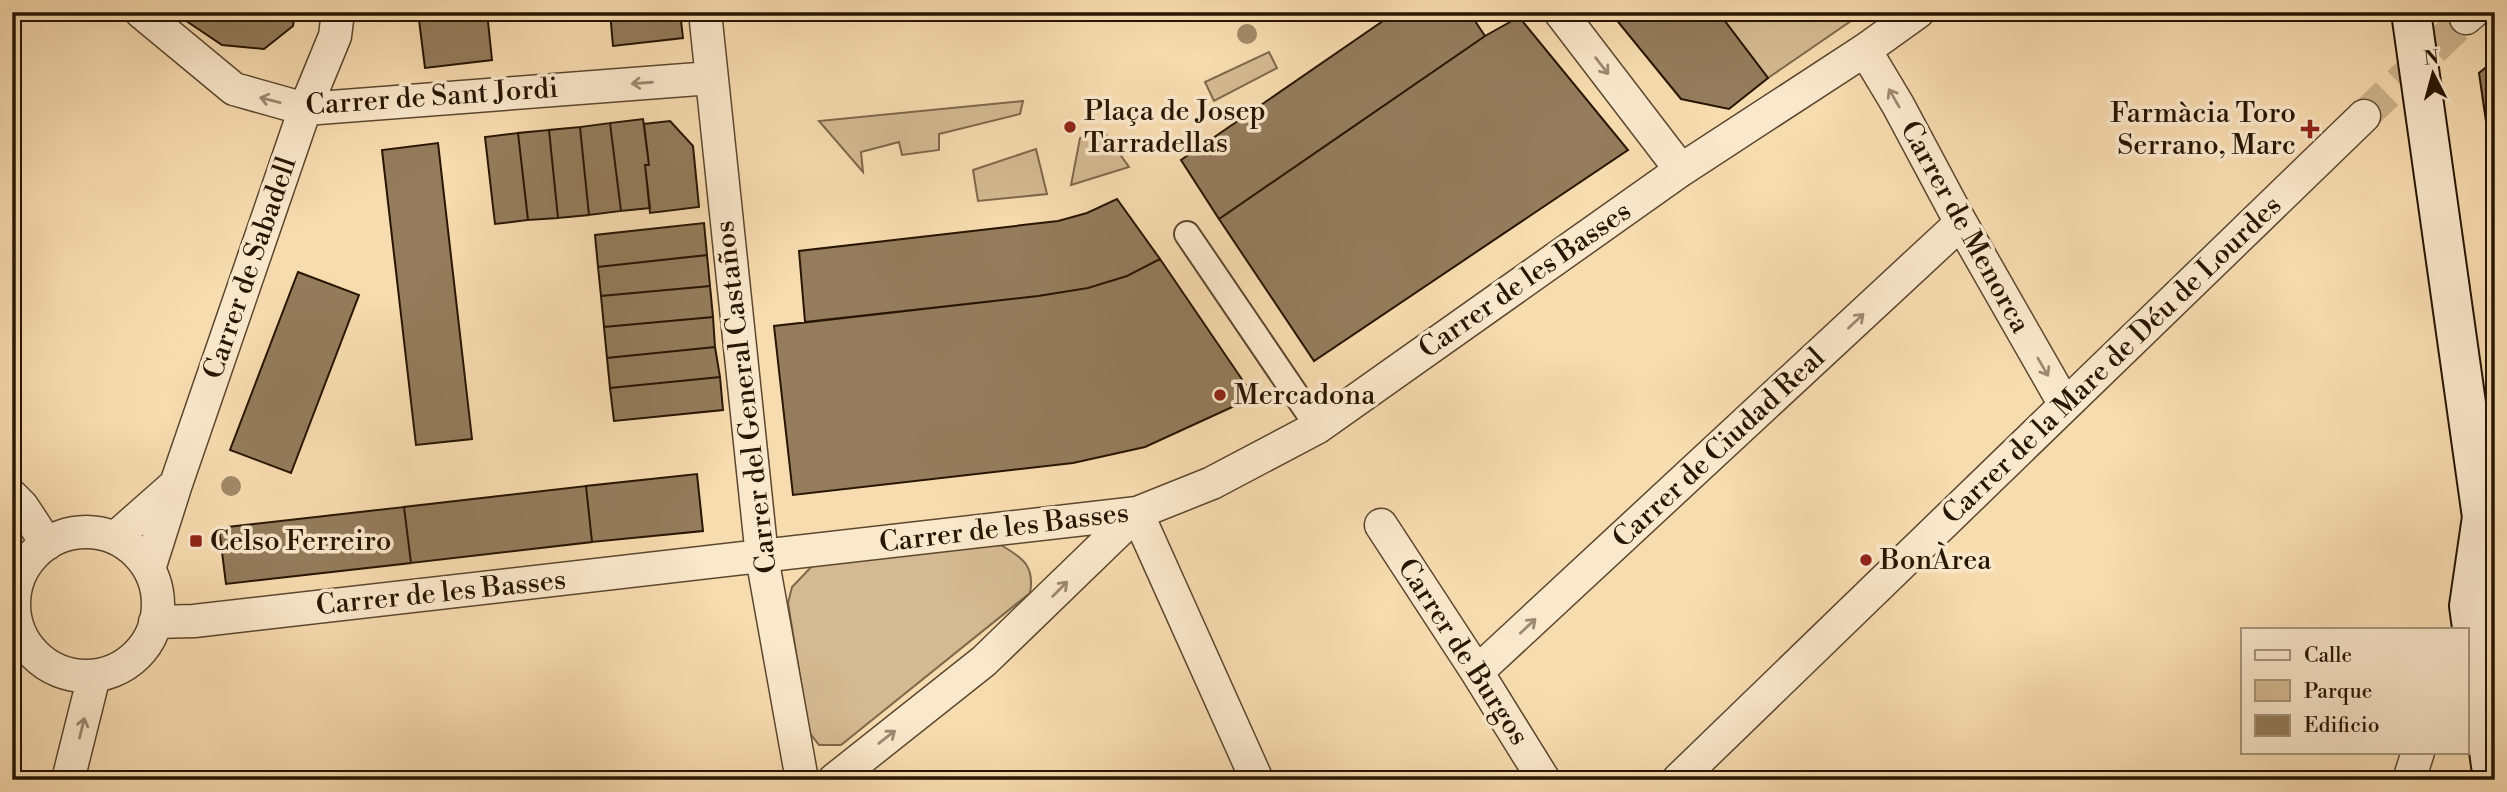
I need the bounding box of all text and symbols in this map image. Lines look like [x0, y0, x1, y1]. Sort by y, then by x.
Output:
north arrow [2398, 38, 2468, 108]
text: N [2423, 45, 2440, 71]
one-way arrow [1595, 57, 1610, 75]
street label: Carrer de Sant Jordi [305, 71, 559, 123]
one-way arrow [632, 77, 654, 90]
one-way arrow [1887, 88, 1900, 109]
one-way arrow [259, 93, 282, 106]
place label: Plaça de Josep Tarradellas [1084, 94, 1266, 161]
place label: Farmàcia Toro Serrano, Marc [2110, 96, 2296, 163]
street label: Carrer de Menorca [1892, 115, 2038, 340]
marker: Plaça de Josep Tarradellas [1062, 119, 1078, 135]
marker: Farmàcia Toro Serrano, Marc [2302, 121, 2318, 137]
street label: Carrer de Sabadell [196, 152, 304, 384]
street label: Carrer de la Mare de Déu de Lourdes [1935, 188, 2289, 532]
street label: Carrer de les Basses [1412, 194, 1638, 366]
street label: Carrer del General Castaños [707, 219, 785, 575]
one-way arrow [1847, 312, 1864, 329]
street label: Carrer de Ciudad Real [1606, 341, 1832, 555]
one-way arrow [2036, 357, 2050, 377]
place label: Mercadona [1234, 378, 1376, 413]
marker: Mercadona [1212, 387, 1228, 403]
street label: Carrer de les Basses [877, 495, 1131, 561]
place label: Celso Ferreiro [210, 524, 392, 559]
marker: Celso Ferreiro [188, 533, 204, 549]
place label: BonÀrea [1879, 541, 1992, 578]
street label: Carrer de Burgos [1390, 552, 1536, 752]
marker: BonÀrea [1858, 552, 1874, 568]
street label: Carrer de les Basses [314, 562, 568, 624]
one-way arrow [1051, 581, 1068, 598]
one-way arrow [1519, 617, 1536, 634]
legend [2241, 628, 2468, 754]
text: Calle [2304, 643, 2352, 669]
text: Parque [2304, 679, 2372, 705]
text: Edificio [2304, 713, 2380, 739]
one-way arrow [76, 717, 89, 740]
one-way arrow [877, 729, 895, 744]

